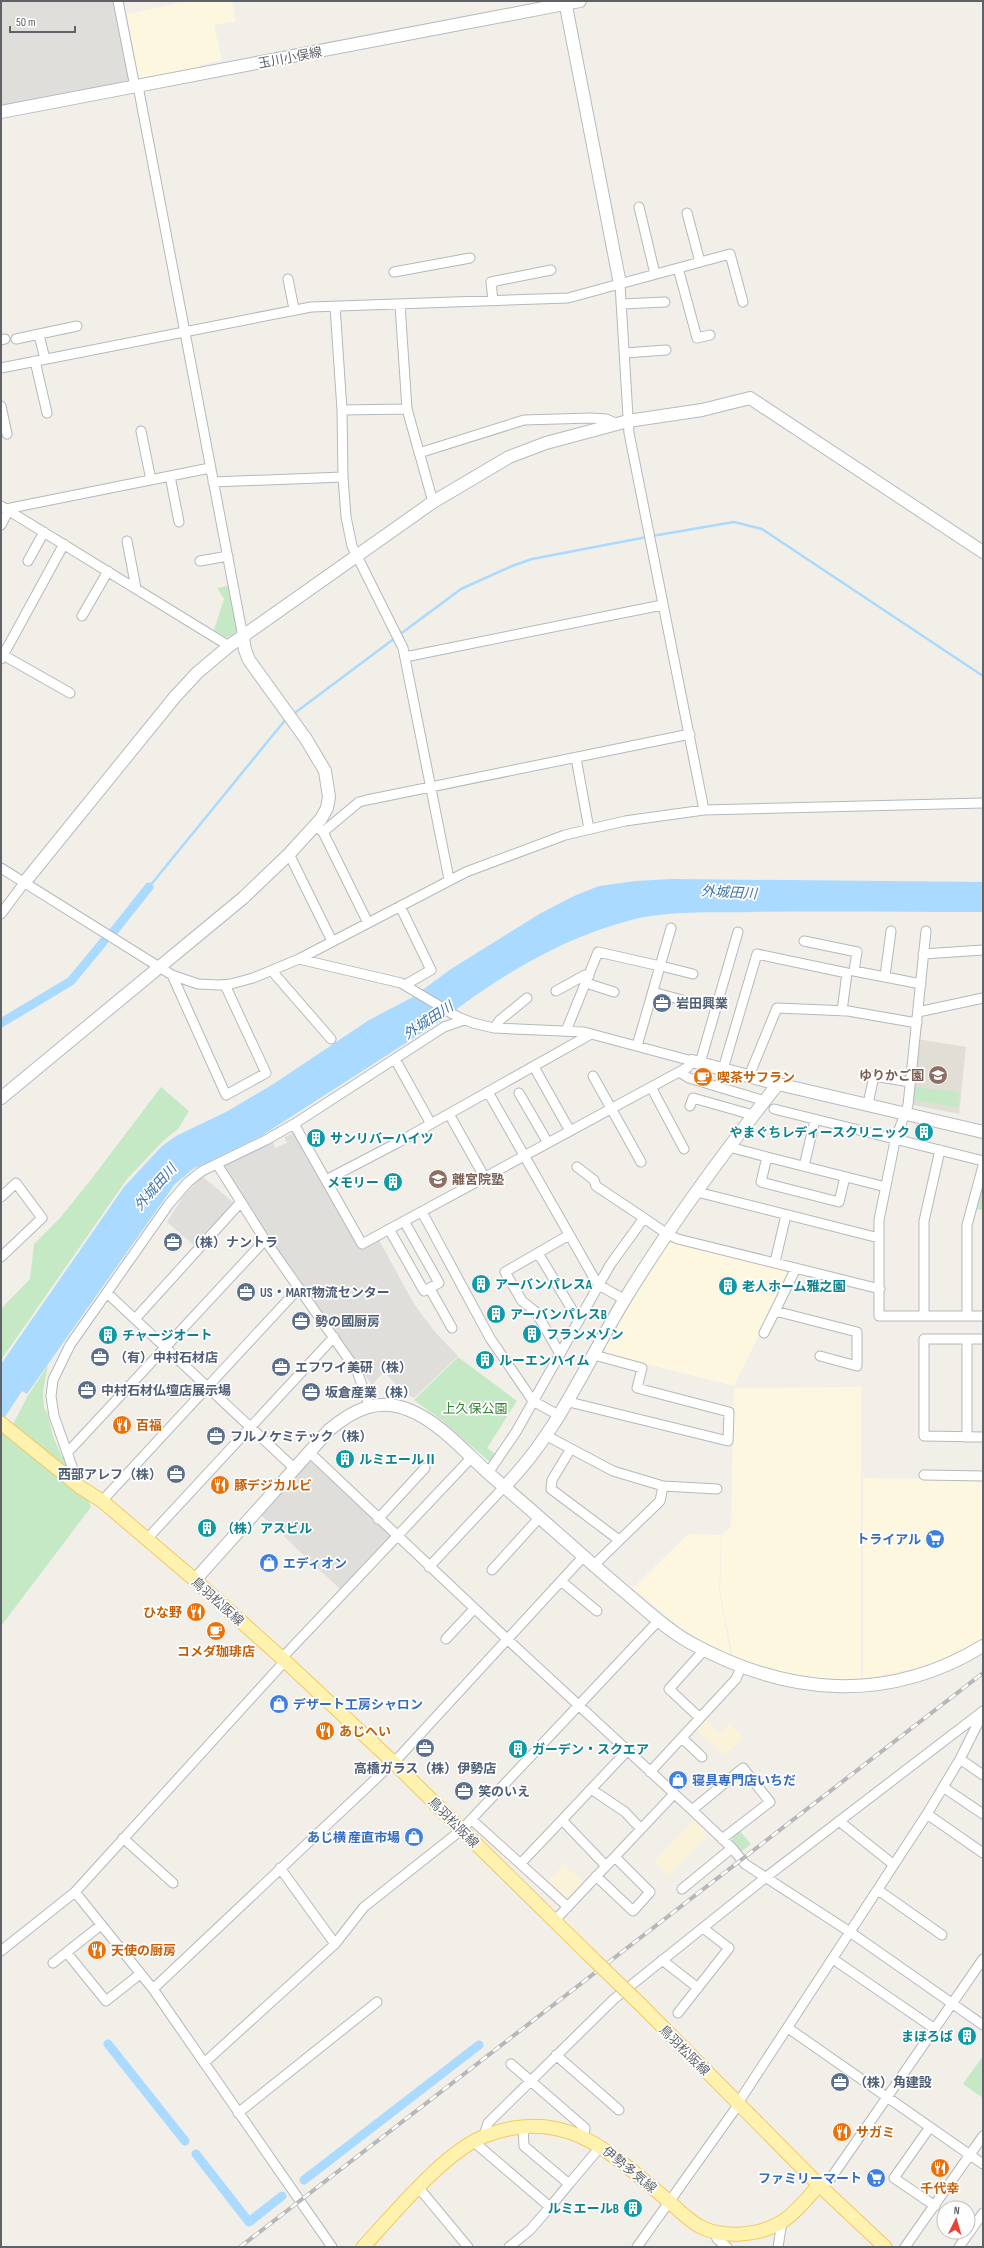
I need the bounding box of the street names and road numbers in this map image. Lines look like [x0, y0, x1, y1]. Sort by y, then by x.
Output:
street label: 玉川小俣線 [257, 44, 324, 72]
street label: 鳥羽松阪線 [188, 1574, 247, 1629]
street label: 鳥羽松阪線 [425, 1794, 482, 1851]
street label: 鳥羽松阪線 [656, 2022, 713, 2079]
street label: 伊勢多気線 [599, 2143, 660, 2196]

